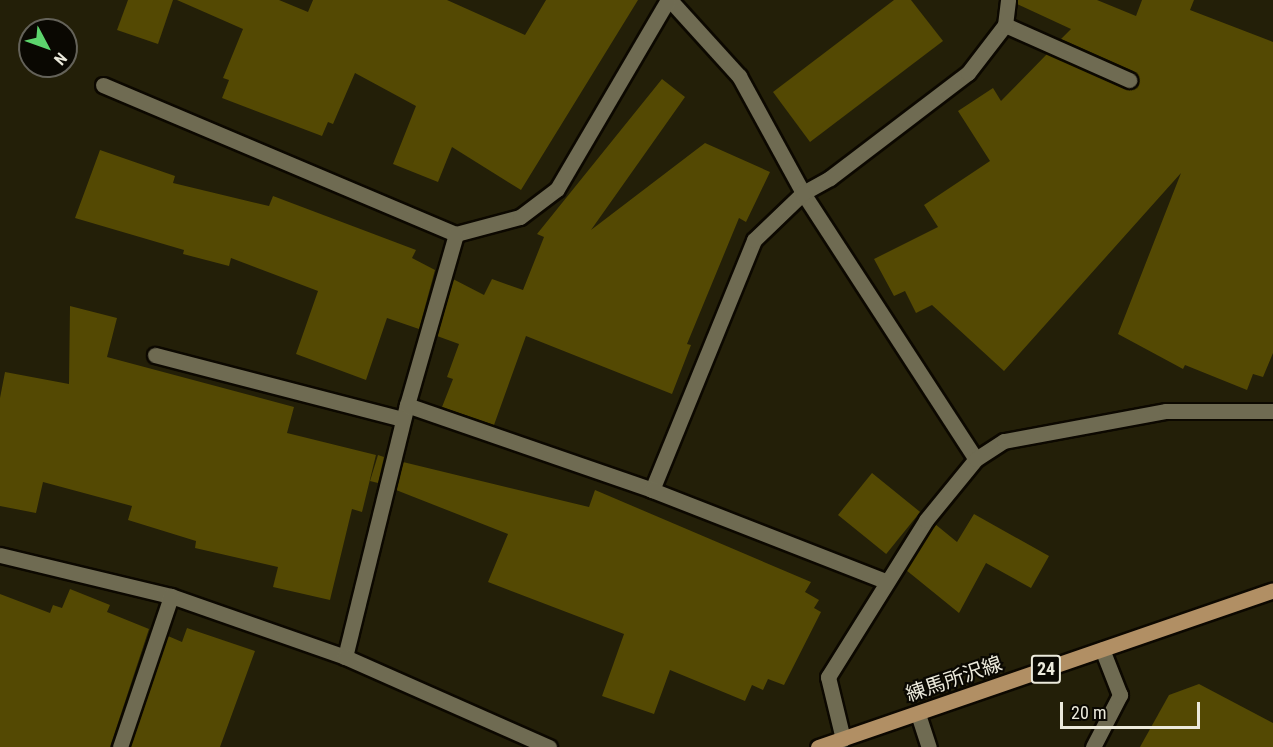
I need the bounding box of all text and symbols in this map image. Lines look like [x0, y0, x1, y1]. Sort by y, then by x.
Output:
north arrow [18, 18, 78, 78]
text: N [50, 49, 71, 69]
street label: 練馬所沢線 [903, 651, 1005, 707]
road number: 24 [1030, 654, 1062, 684]
scale bar [1063, 690, 1202, 728]
text: 20 m [1071, 702, 1106, 723]

